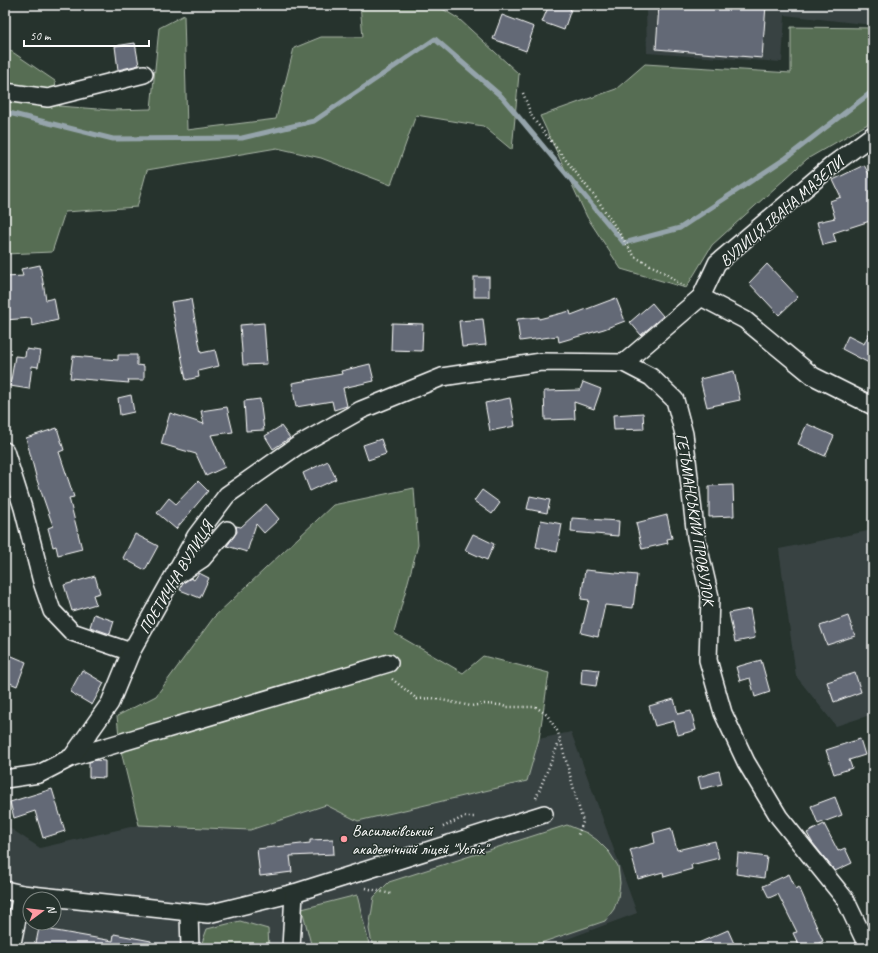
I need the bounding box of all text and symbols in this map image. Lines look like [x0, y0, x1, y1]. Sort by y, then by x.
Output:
scale bar [24, 22, 149, 48]
text: 50 m [30, 28, 52, 44]
street label: ВУЛИЦЯ ІВАНА МАЗЕПИ [716, 150, 850, 271]
street label: ГЕТЬМАНСЬКИЙ ПРОВУЛОК [672, 432, 719, 609]
street label: ПОЕТИЧНА ВУЛИЦЯ [134, 516, 218, 637]
place label: Васильківський академічний ліцей "Успіх" [352, 821, 491, 859]
marker: Васильківський академічний ліцей "Успіх" [339, 834, 349, 844]
north arrow [22, 891, 62, 931]
text: N [44, 903, 60, 916]

